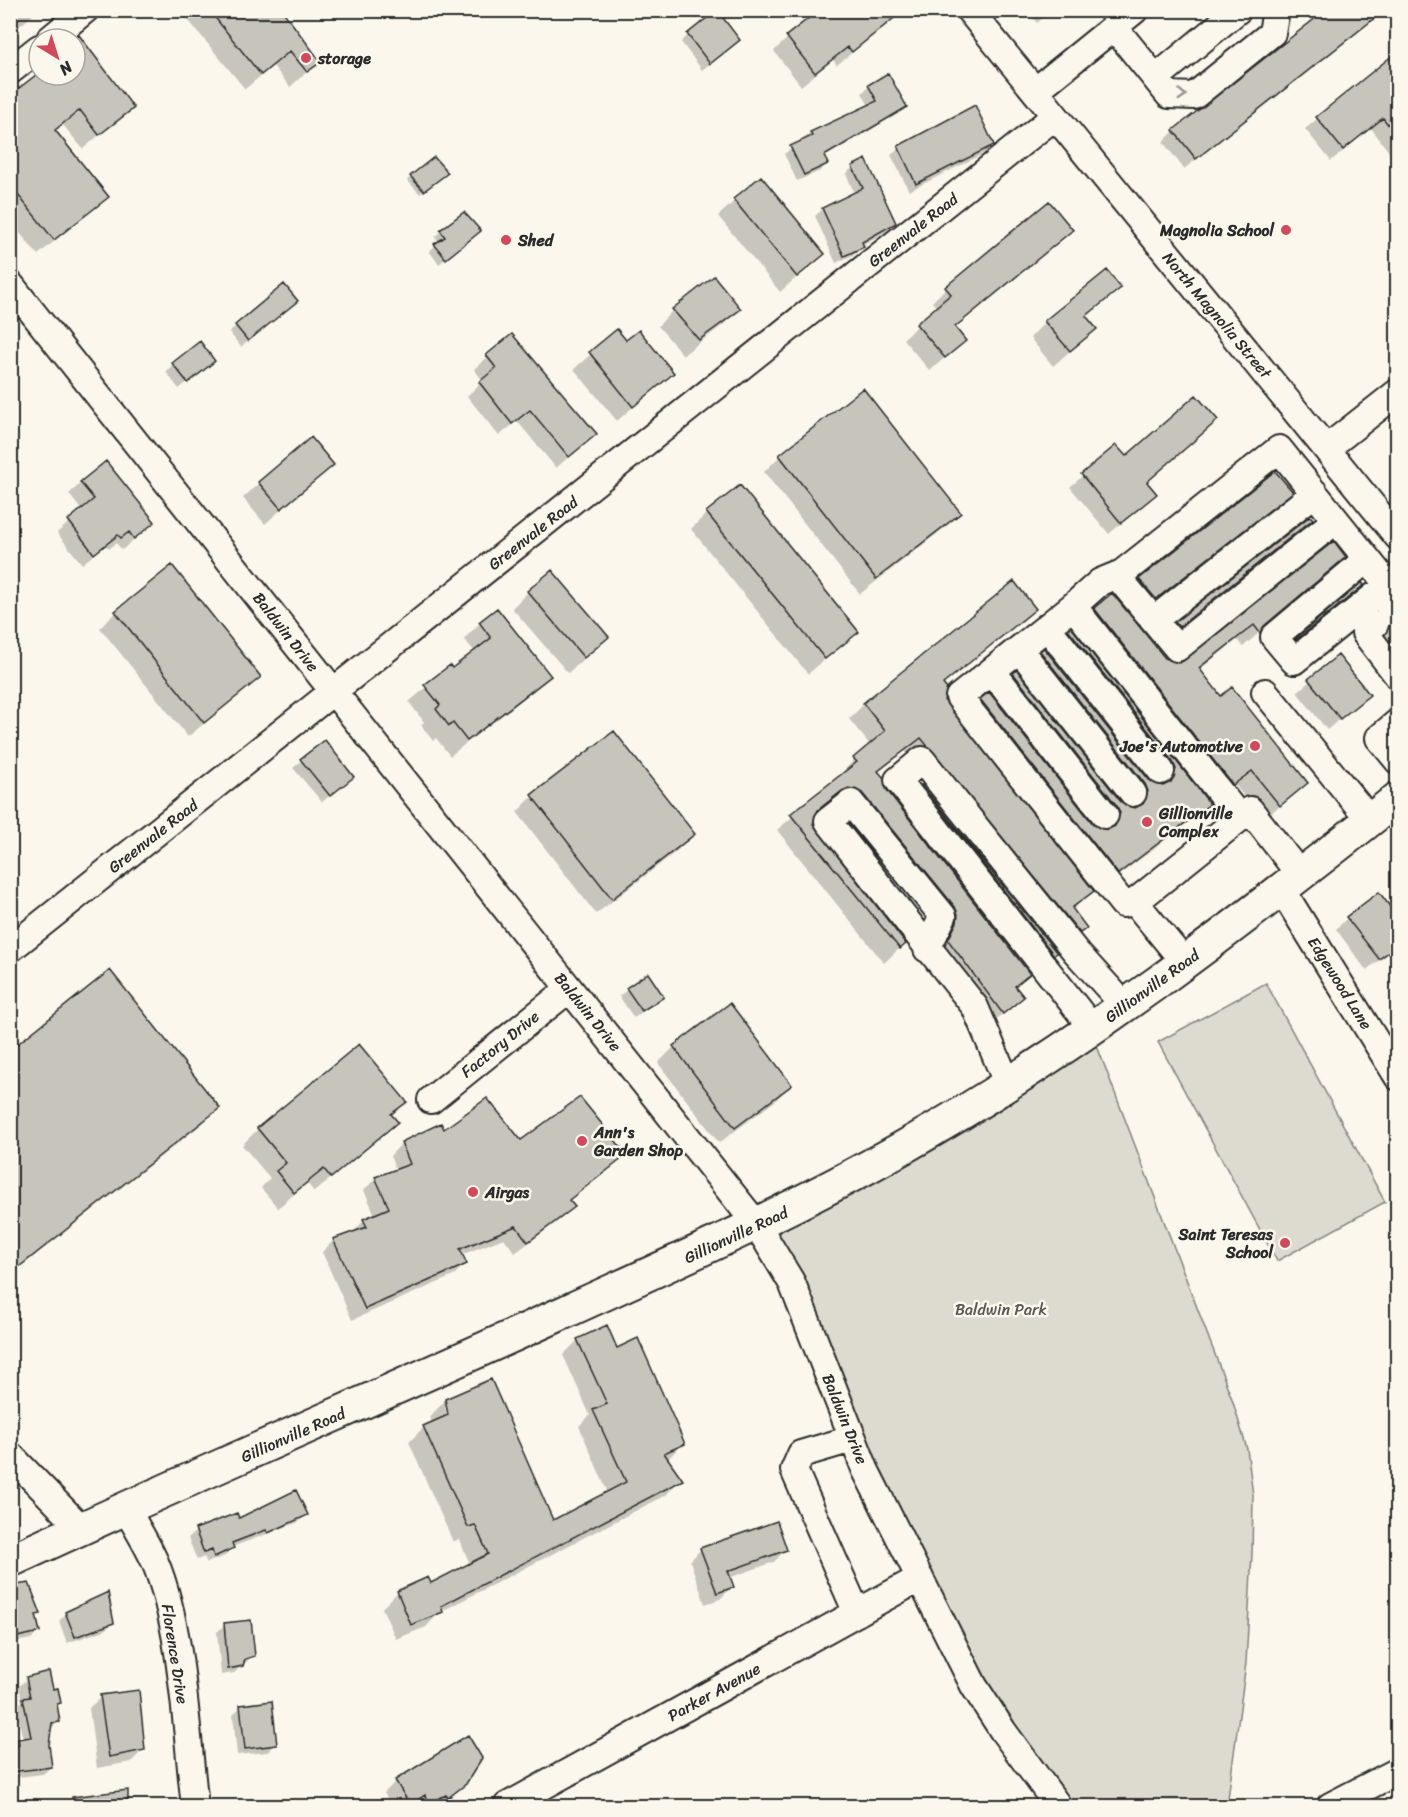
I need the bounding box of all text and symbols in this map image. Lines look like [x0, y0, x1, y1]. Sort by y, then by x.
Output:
north arrow [27, 27, 87, 87]
place label: storage [317, 44, 371, 73]
marker: storage [299, 51, 313, 65]
text: N [52, 53, 80, 84]
one-way arrow [1178, 89, 1187, 102]
street label: Greenvale Road [861, 184, 966, 275]
place label: Magnolia School [1159, 216, 1275, 245]
marker: Magnolia School [1279, 223, 1293, 237]
place label: Shed [517, 226, 555, 255]
marker: Shed [499, 233, 513, 247]
street label: North Magnolia Street [1155, 245, 1279, 386]
street label: Greenvale Road [481, 487, 586, 578]
street label: Baldwin Drive [245, 585, 327, 679]
place label: Joe's Automotive [1119, 732, 1244, 761]
marker: Joe's Automotive [1248, 739, 1262, 753]
street label: Greenvale Road [101, 790, 206, 881]
place label: Gillionville Complex [1158, 799, 1234, 846]
marker: Gillionville Complex [1140, 815, 1154, 829]
street label: Edgewood Lane [1300, 931, 1380, 1035]
street label: Gillionville Road [1098, 940, 1207, 1031]
street label: Baldwin Drive [547, 966, 629, 1058]
street label: Factory Drive [454, 1003, 546, 1085]
place label: Ann's Garden Shop [593, 1118, 683, 1165]
marker: Ann's Garden Shop [575, 1134, 589, 1148]
place label: Airgas [484, 1178, 530, 1207]
marker: Airgas [466, 1185, 480, 1199]
street label: Gillionville Road [679, 1198, 794, 1272]
place label: Saint Teresas School [1177, 1220, 1274, 1267]
marker: Saint Teresas School [1278, 1236, 1292, 1250]
park label: Baldwin Park [955, 1295, 1047, 1324]
street label: Baldwin Drive [814, 1369, 876, 1469]
street label: Gillionville Road [236, 1398, 351, 1471]
street label: Florence Drive [153, 1602, 197, 1706]
street label: Parker Avenue [662, 1654, 766, 1730]

